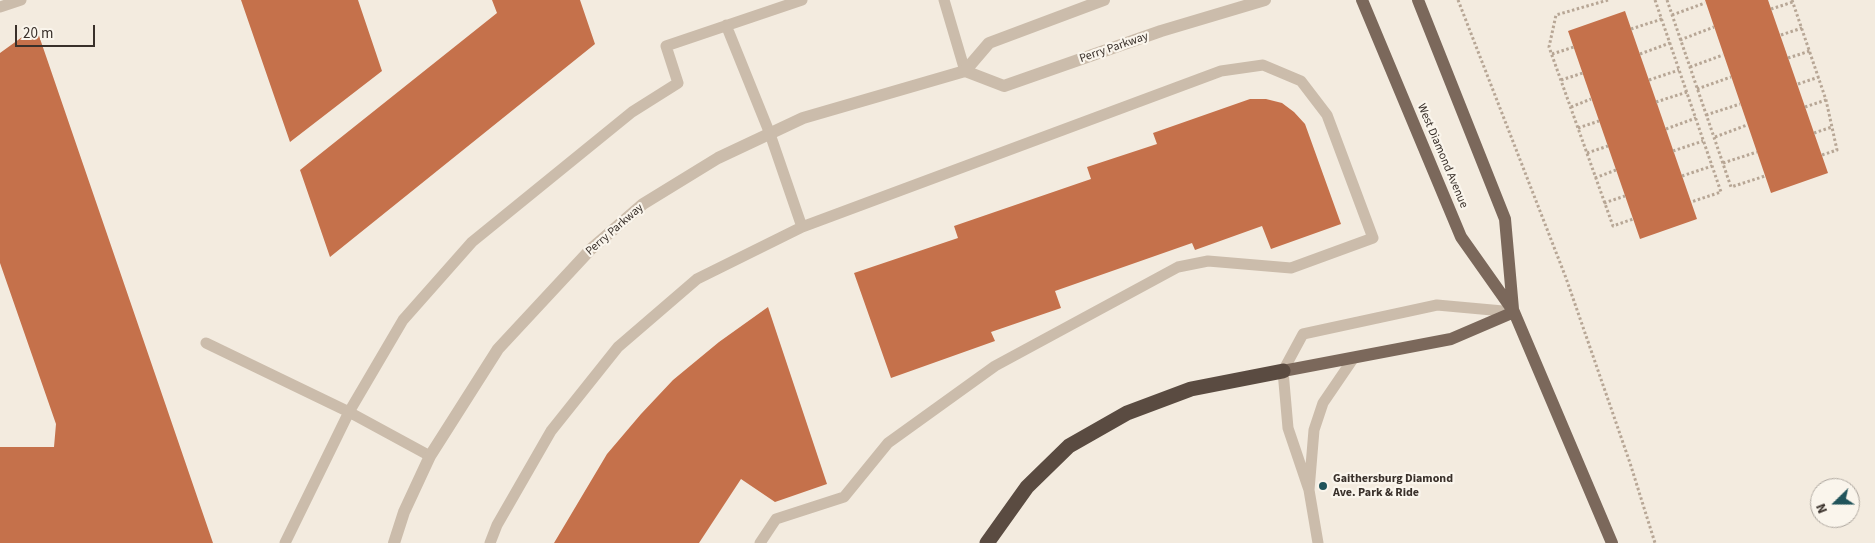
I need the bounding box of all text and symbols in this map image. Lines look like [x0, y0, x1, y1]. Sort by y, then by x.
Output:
scale bar [18, 15, 98, 47]
text: 20 m [23, 23, 53, 44]
street label: Perry Parkway [1078, 30, 1150, 66]
street label: West Diamond Avenue [1413, 102, 1471, 210]
street label: Perry Parkway [583, 201, 647, 259]
place label: Gaithersburg Diamond Ave. Park & Ride [1333, 472, 1453, 500]
north arrow [1810, 478, 1860, 528]
marker: Gaithersburg Diamond Ave. Park & Ride [1317, 480, 1329, 492]
text: N [1811, 500, 1833, 516]

